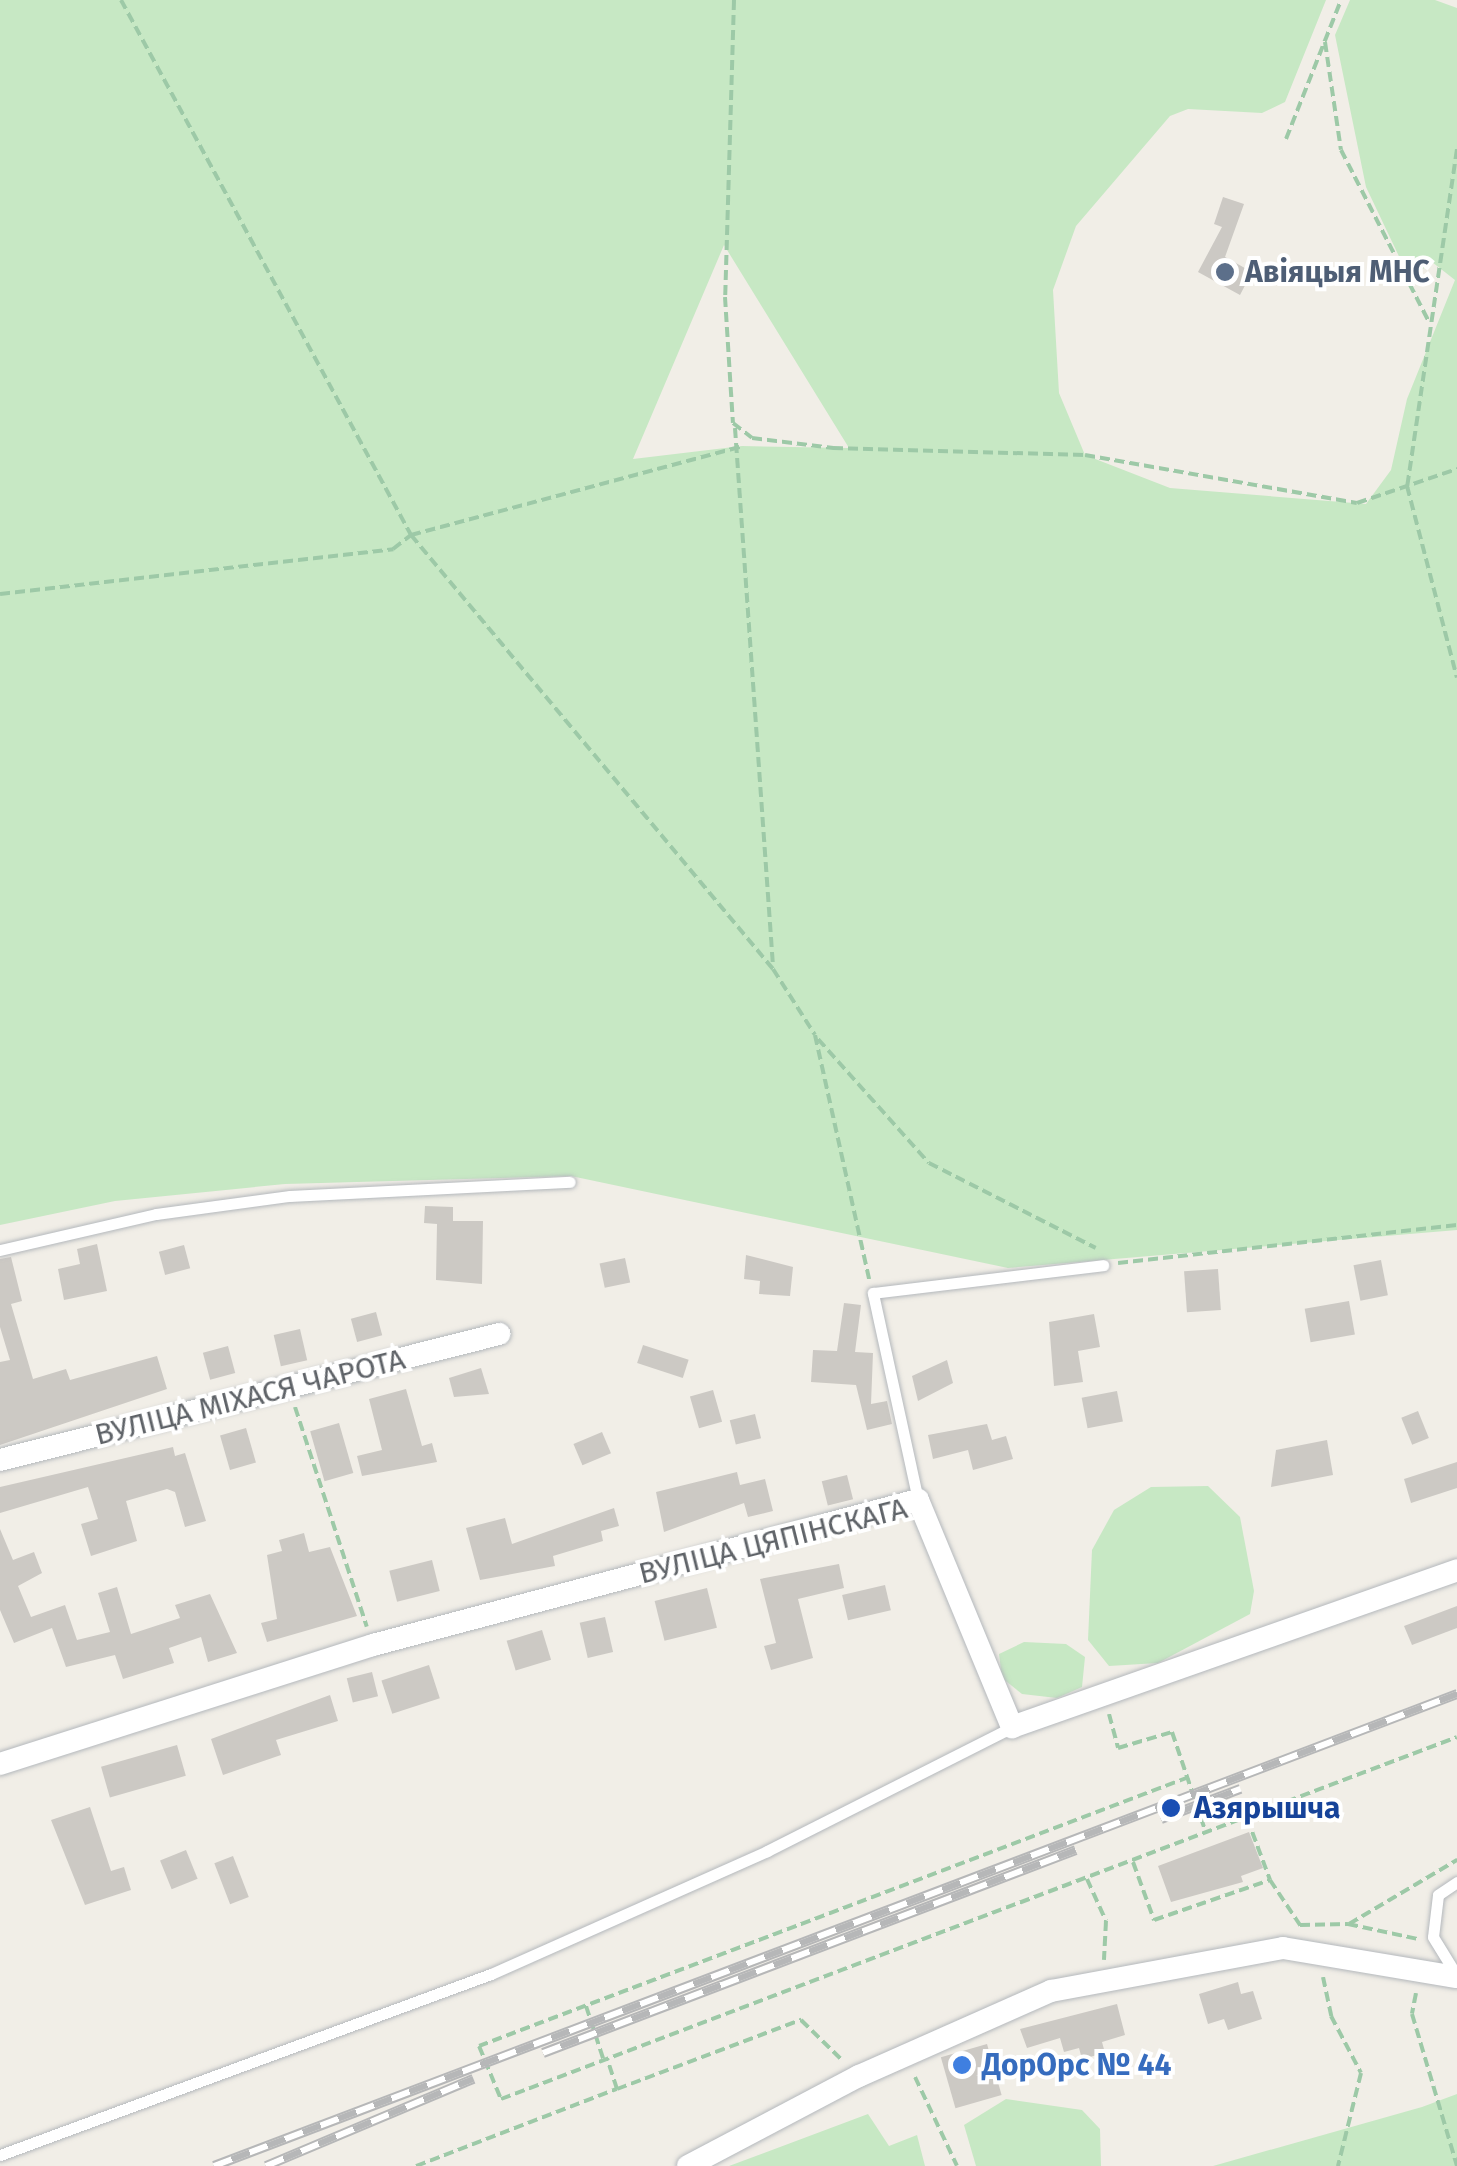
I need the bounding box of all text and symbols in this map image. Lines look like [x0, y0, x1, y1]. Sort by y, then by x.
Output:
place label: Авіяцыя МНС [1245, 254, 1430, 290]
marker: Авіяцыя МНС [1214, 261, 1236, 283]
street label: ВУЛІЦА МІХАСЯ ЧАРОТА [91, 1341, 409, 1453]
street label: ВУЛІЦА ЦЯПІНСКАГА [635, 1490, 911, 1592]
place label: Азярышча [1194, 1790, 1340, 1826]
marker: Азярышча [1158, 1795, 1184, 1821]
place label: ДорОрс № 44 [982, 2047, 1171, 2083]
marker: ДорОрс № 44 [951, 2054, 973, 2076]

